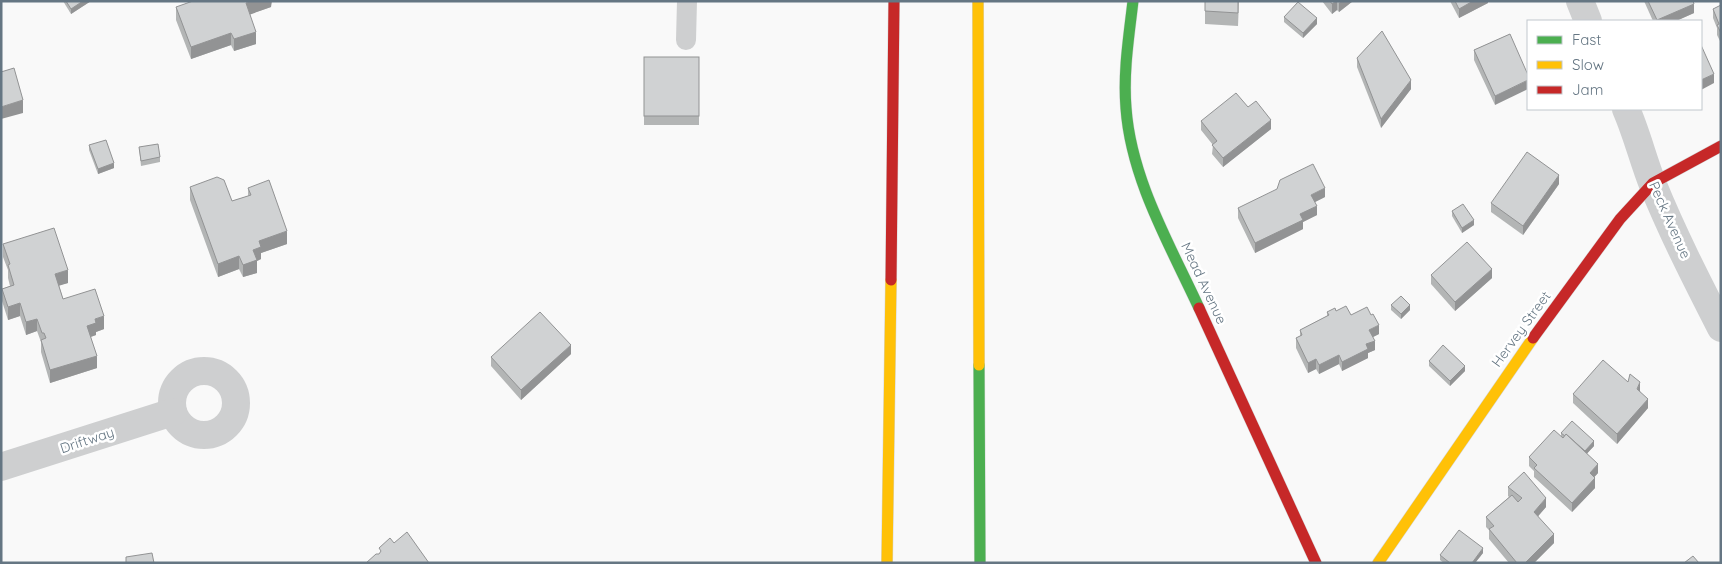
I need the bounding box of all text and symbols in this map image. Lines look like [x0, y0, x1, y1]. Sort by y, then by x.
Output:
legend [1527, 20, 1702, 110]
text: Fast [1572, 30, 1601, 49]
text: Slow [1572, 55, 1604, 74]
text: Jam [1572, 80, 1603, 99]
street label: Peck Avenue [1645, 179, 1695, 261]
street label: Mead Avenue [1177, 239, 1231, 327]
street label: Hervey Street [1487, 287, 1555, 370]
street label: Driftway [58, 423, 116, 457]

